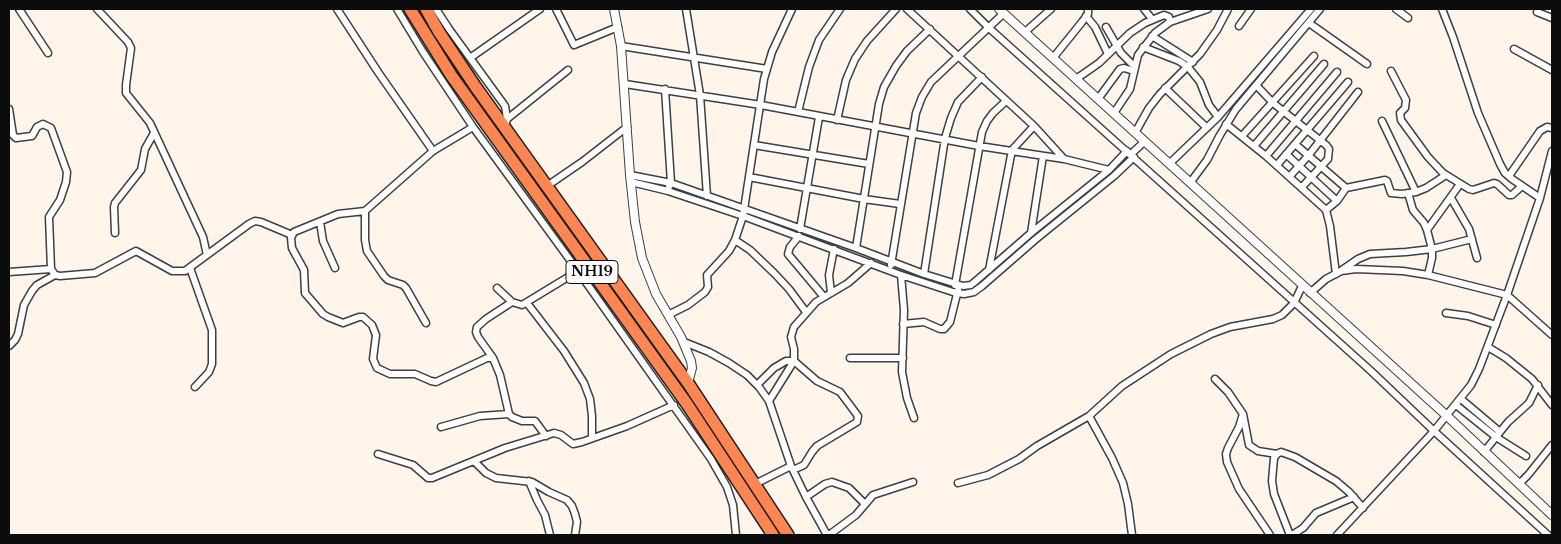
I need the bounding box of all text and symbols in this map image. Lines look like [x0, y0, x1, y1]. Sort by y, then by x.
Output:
road number: NH19 [566, 260, 618, 284]

